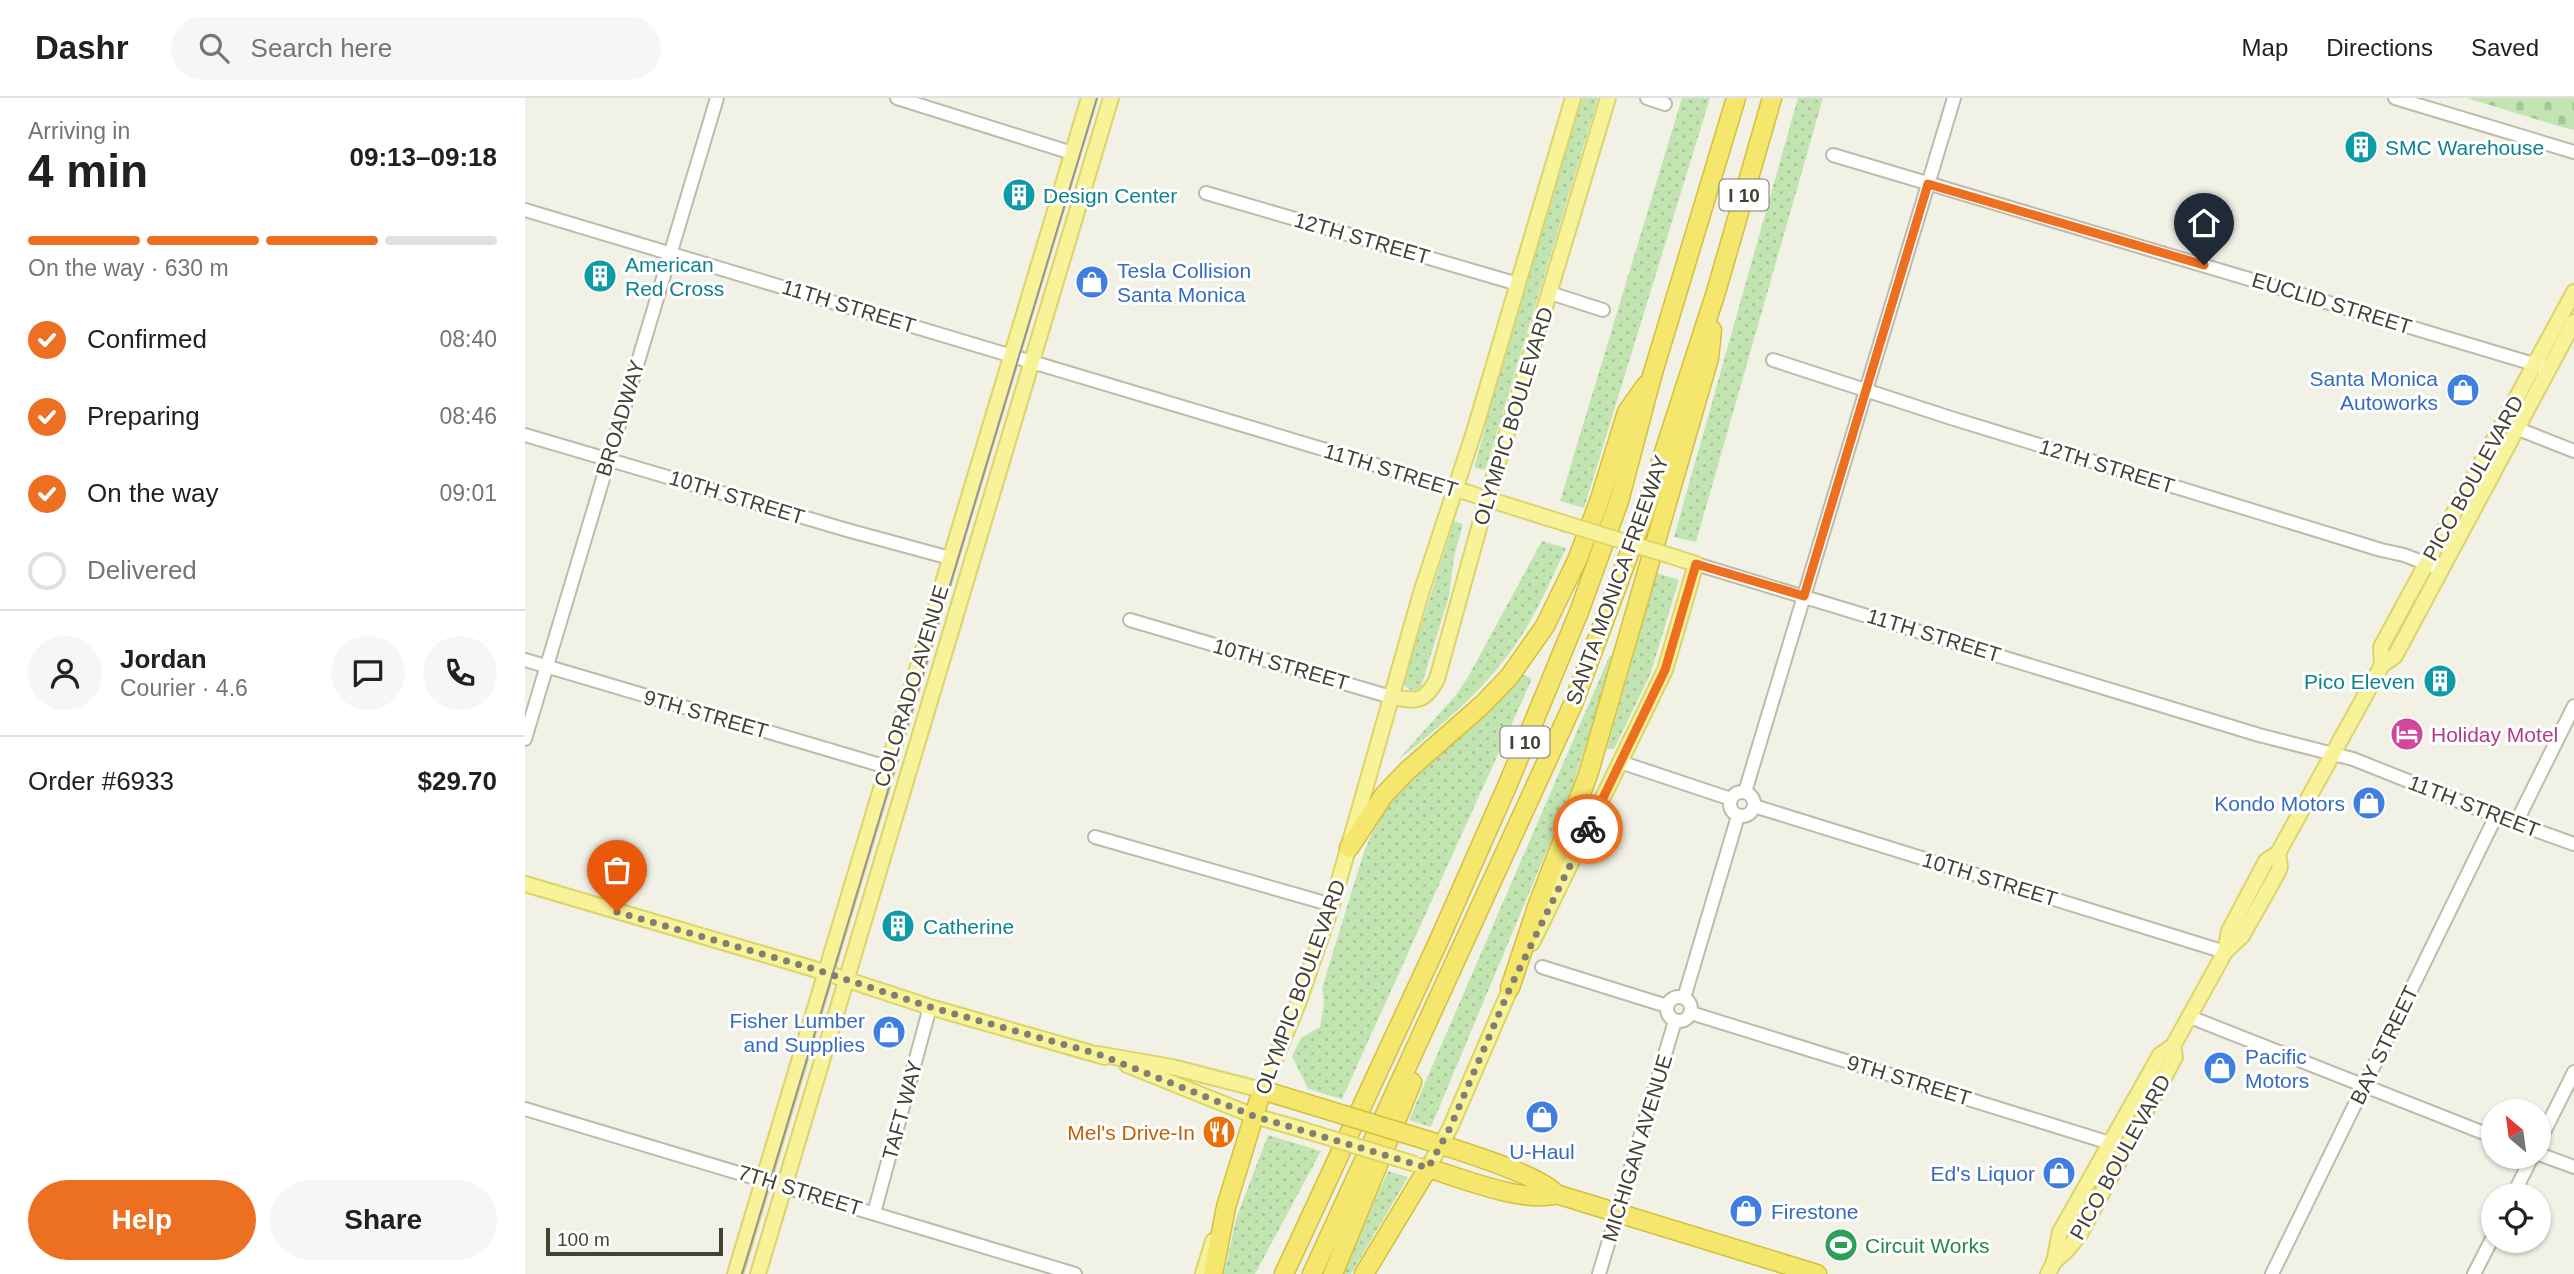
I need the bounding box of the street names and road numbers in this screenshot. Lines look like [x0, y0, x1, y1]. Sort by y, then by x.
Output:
road number: I 10 [1719, 180, 1769, 211]
street label: 12TH STREET [1292, 208, 1433, 268]
street label: EUCLID STREET [2249, 268, 2415, 338]
street label: 11TH STREET [779, 275, 919, 337]
street label: OLYMPIC BOULEVARD [1469, 304, 1557, 528]
street label: BROADWAY [591, 357, 649, 479]
street label: PICO BOULEVARD [2418, 391, 2528, 565]
street label: 12TH STREET [2037, 435, 2177, 498]
street label: 11TH STREET [1321, 439, 1461, 501]
street label: SANTA MONICA FREEWAY [1561, 452, 1673, 708]
street label: 10TH STREET [667, 466, 807, 529]
street label: COLORADO AVENUE [869, 582, 953, 790]
street label: 11TH STREET [1864, 604, 2004, 666]
street label: 10TH STREET [1211, 634, 1352, 694]
street label: 9TH STREET [641, 685, 771, 743]
road number: I 10 [1501, 726, 1549, 758]
street label: 11TH STREET [2405, 770, 2543, 842]
street label: 10TH STREET [1920, 848, 2060, 911]
street label: OLYMPIC BOULEVARD [1250, 877, 1350, 1097]
street label: BAY STREET [2345, 982, 2423, 1108]
street label: 9TH STREET [1844, 1050, 1974, 1110]
street label: MICHIGAN AVENUE [1598, 1052, 1676, 1244]
street label: TAFT WAY [878, 1058, 926, 1162]
street label: PICO BOULEVARD [2065, 1070, 2175, 1244]
street label: 7TH STREET [735, 1160, 865, 1220]

